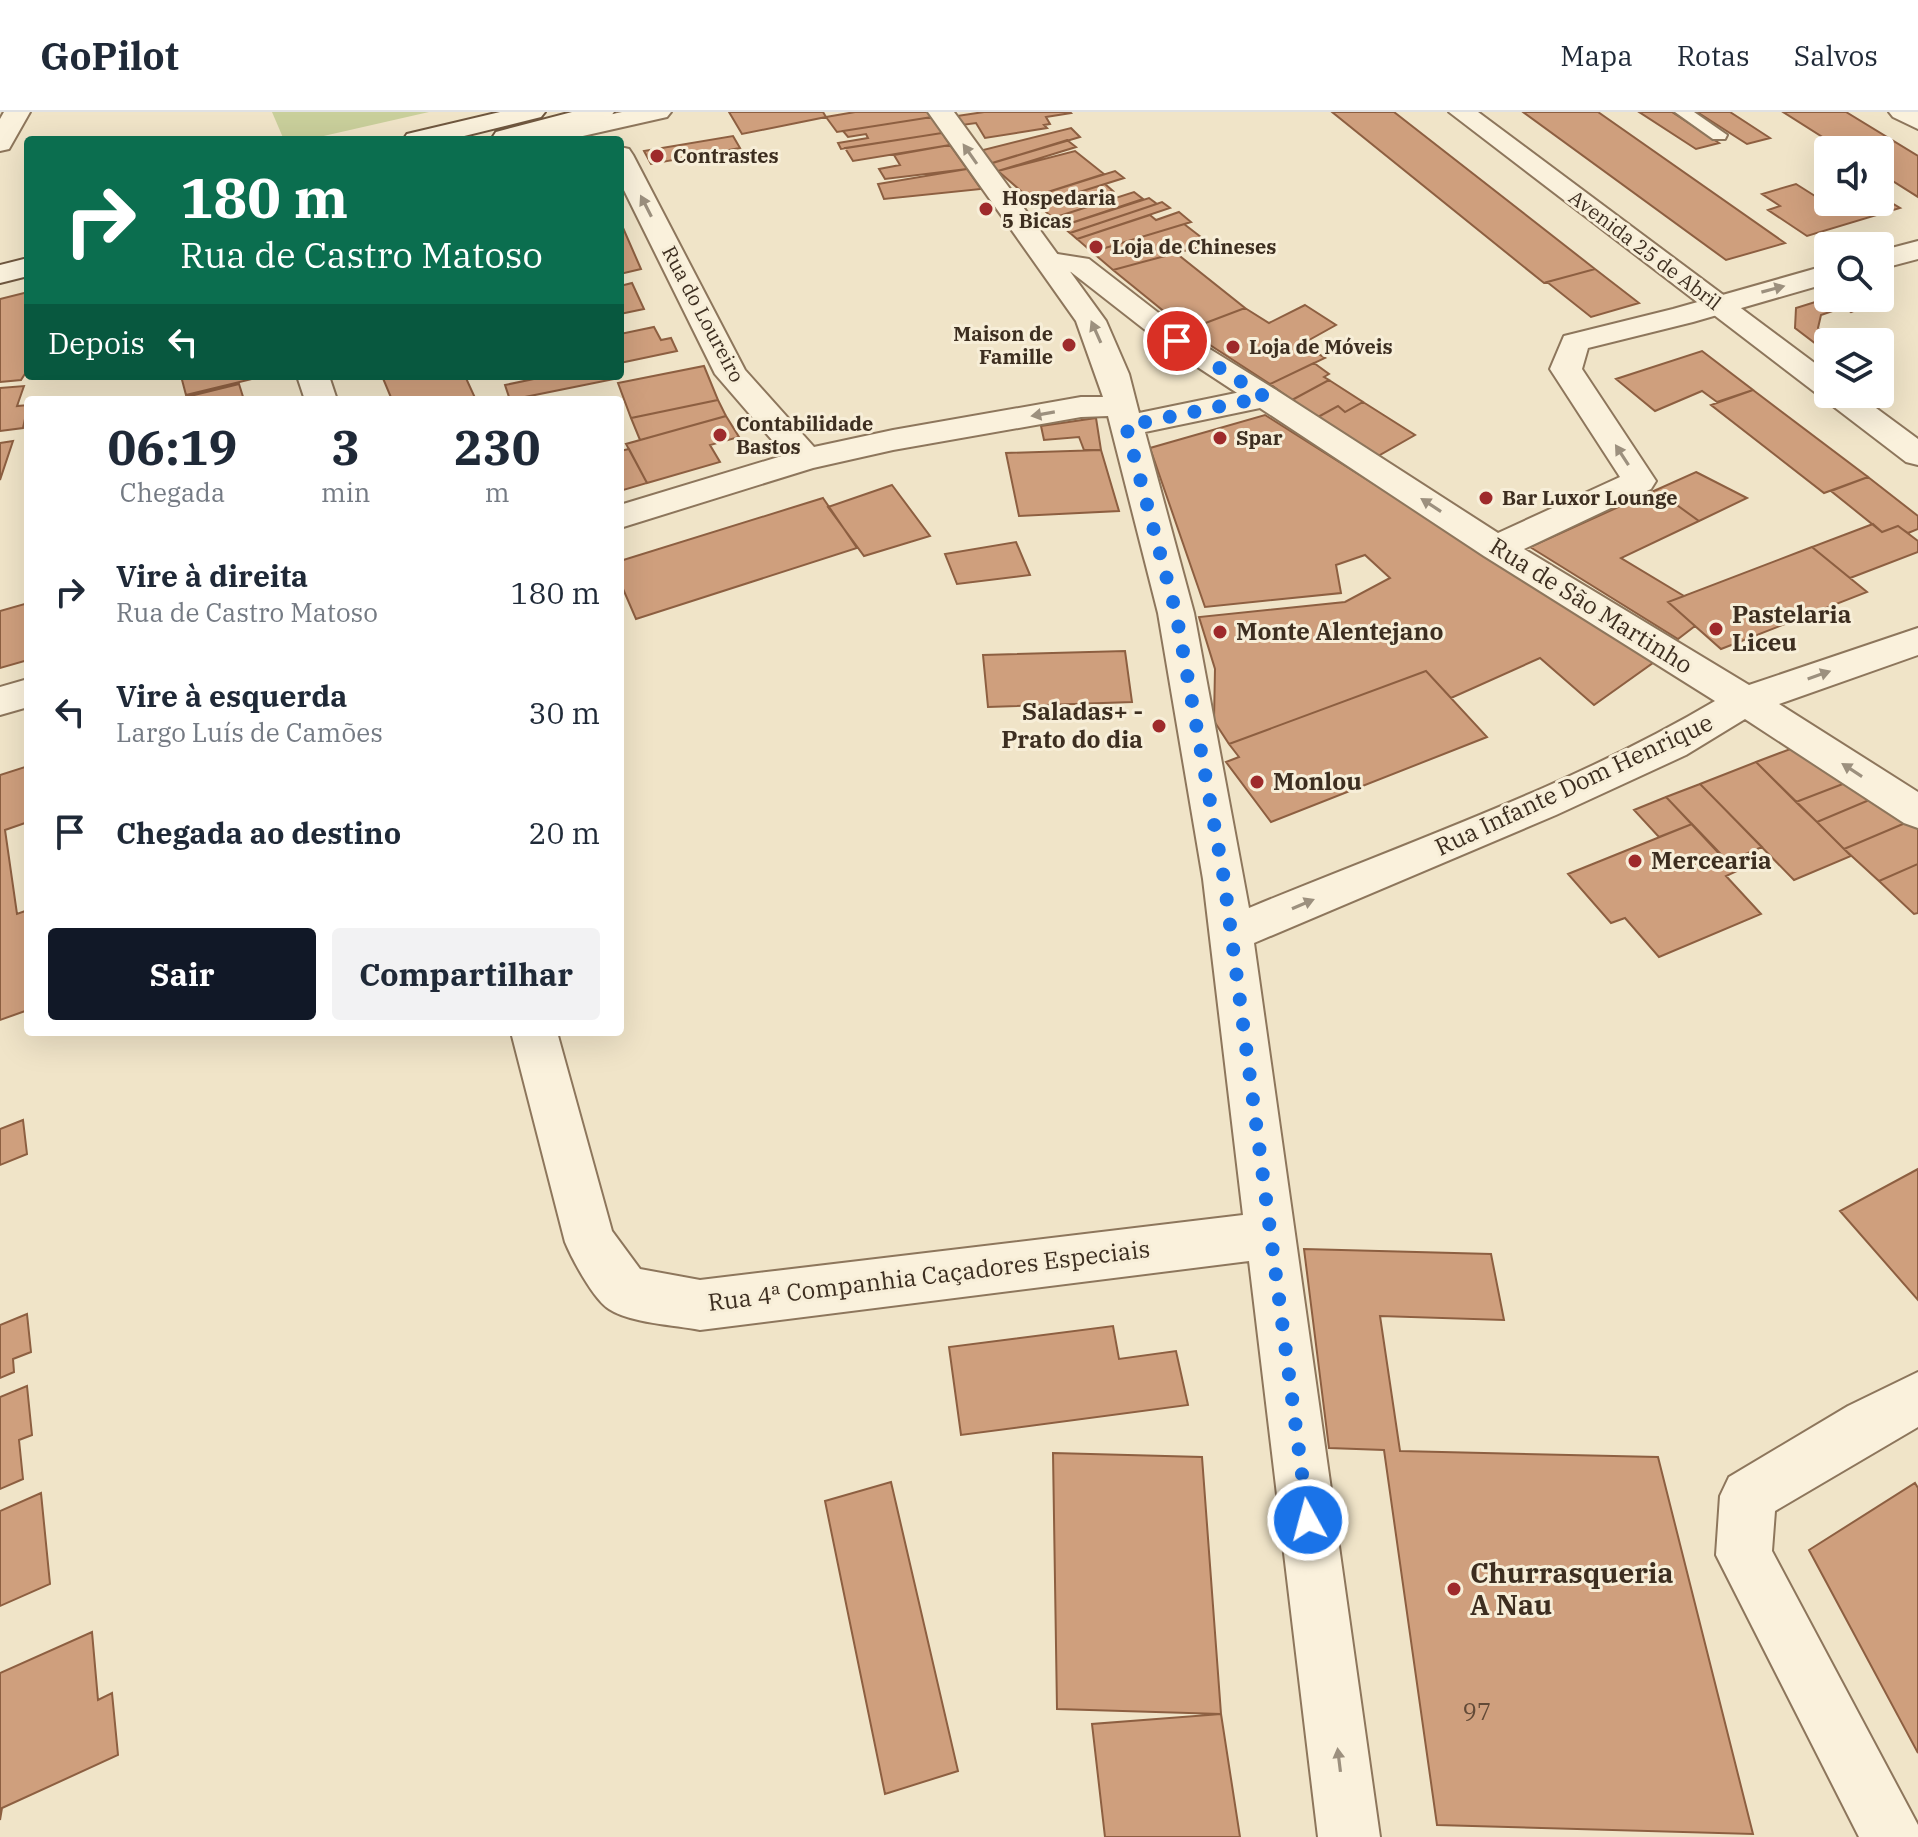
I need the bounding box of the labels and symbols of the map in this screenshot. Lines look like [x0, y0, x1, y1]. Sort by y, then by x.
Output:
place label: Contrastes [673, 142, 779, 169]
one-way arrow [963, 143, 978, 164]
marker: Contrastes [648, 147, 666, 165]
street label: Avenida 25 de Abril [1564, 183, 1727, 316]
place label: Hospedaria 5 Bicas [1002, 184, 1116, 234]
one-way arrow [639, 195, 653, 218]
marker: Hospedaria 5 Bicas [977, 200, 995, 218]
place label: Loja de Chineses [1112, 233, 1276, 260]
marker: Loja de Chineses [1087, 238, 1105, 256]
street label: Rua do Loureiro [656, 241, 751, 387]
one-way arrow [1760, 282, 1785, 294]
pin [1143, 307, 1211, 375]
place label: Maison de Famille [953, 320, 1053, 370]
one-way arrow [1089, 320, 1102, 344]
place label: Loja de Móveis [1249, 333, 1393, 360]
marker: Maison de Famille [1060, 336, 1078, 354]
marker: Loja de Móveis [1224, 338, 1242, 356]
one-way arrow [1031, 408, 1056, 421]
place label: Contabilidade Bastos [736, 410, 873, 460]
place label: Spar [1236, 424, 1283, 451]
marker: Contabilidade Bastos [711, 426, 729, 444]
marker: Spar [1211, 429, 1229, 447]
one-way arrow [1615, 444, 1630, 465]
place label: Bar Luxor Lounge [1502, 484, 1678, 511]
marker: Bar Luxor Lounge [1477, 489, 1495, 507]
one-way arrow [1420, 498, 1441, 513]
street label: Rua de São Martinho [1484, 530, 1699, 681]
place label: Pastelaria Liceu [1732, 598, 1852, 658]
place label: Monte Alentejano [1236, 615, 1443, 647]
marker: Pastelaria Liceu [1707, 620, 1725, 638]
marker: Monte Alentejano [1211, 623, 1229, 641]
one-way arrow [1807, 669, 1831, 681]
place label: Saladas+ - Prato do dia [1001, 695, 1143, 755]
street label: Rua Infante Dom Henrique [1430, 706, 1718, 863]
marker: Saladas+ - Prato do dia [1150, 717, 1168, 735]
one-way arrow [1842, 763, 1863, 778]
place label: Monlou [1273, 765, 1362, 797]
marker: Monlou [1248, 773, 1266, 791]
place label: Mercearia [1651, 844, 1772, 876]
marker: Mercearia [1626, 852, 1644, 870]
one-way arrow [1291, 898, 1315, 911]
street label: Rua 4ª Companhia Caçadores Especiais [706, 1232, 1152, 1318]
position arrow [1266, 1478, 1350, 1562]
place label: Churrasqueria A Nau [1470, 1554, 1673, 1623]
marker: Churrasqueria A Nau [1445, 1580, 1463, 1598]
house number: 97 [1463, 1695, 1491, 1727]
one-way arrow [1332, 1747, 1345, 1772]

